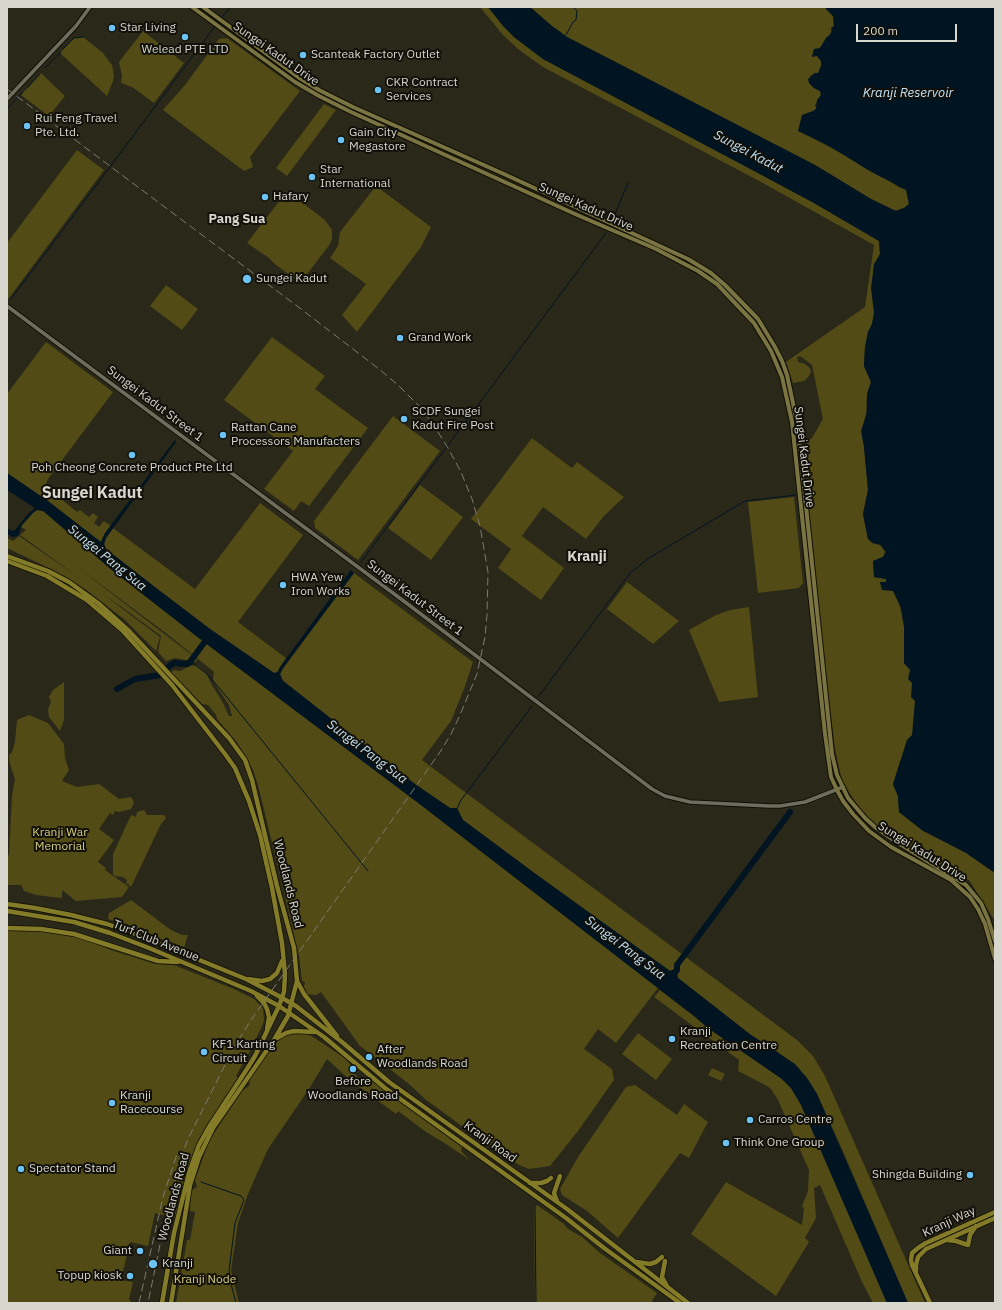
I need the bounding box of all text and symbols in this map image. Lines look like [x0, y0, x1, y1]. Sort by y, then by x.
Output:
scale bar [858, 16, 959, 42]
street label: Sungei Kadut Drive [230, 19, 322, 89]
place label: Star Living [120, 21, 176, 35]
marker: Star Living [107, 23, 117, 33]
text: 200 m [863, 23, 898, 38]
marker: Welead PTE LTD [180, 32, 190, 42]
place label: Welead PTE LTD [141, 43, 229, 57]
place label: Scanteak Factory Outlet [311, 48, 440, 62]
marker: Scanteak Factory Outlet [298, 50, 308, 60]
place label: CKR Contract Services [386, 76, 458, 104]
marker: CKR Contract Services [373, 85, 383, 95]
water label: Kranji Reservoir [863, 85, 953, 101]
place label: Rui Feng Travel Pte. Ltd. [35, 112, 117, 140]
marker: Rui Feng Travel Pte. Ltd. [22, 121, 32, 131]
place label: Gain City Megastore [349, 126, 406, 154]
water label: Sungei Kadut [711, 127, 785, 177]
marker: Gain City Megastore [336, 135, 346, 145]
place label: Star International [320, 163, 390, 191]
marker: Star International [307, 172, 317, 182]
street label: Sungei Kadut Drive [537, 180, 635, 234]
place label: Hafary [273, 190, 309, 204]
marker: Hafary [260, 192, 270, 202]
district label: Pang Sua [209, 211, 265, 227]
place label: Sungei Kadut [256, 272, 327, 286]
marker: Sungei Kadut [241, 273, 253, 285]
place label: Grand Work [408, 331, 472, 345]
marker: Grand Work [395, 333, 405, 343]
street label: Sungei Kadut Street 1 [104, 363, 206, 445]
place label: SCDF Sungei Kadut Fire Post [412, 405, 494, 433]
street label: Sungei Kadut Drive [791, 406, 817, 508]
marker: SCDF Sungei Kadut Fire Post [399, 414, 409, 424]
place label: Rattan Cane Processors Manufacters [231, 421, 360, 449]
marker: Rattan Cane Processors Manufacters [218, 430, 228, 440]
marker: Poh Cheong Concrete Product Pte Ltd [127, 450, 137, 460]
place label: Poh Cheong Concrete Product Pte Ltd [31, 461, 233, 475]
district label: Sungei Kadut [42, 483, 142, 503]
water label: Sungei Pang Sua [65, 522, 149, 594]
district label: Kranji [567, 549, 607, 565]
street label: Sungei Kadut Street 1 [364, 557, 466, 639]
place label: HWA Yew Iron Works [291, 571, 350, 599]
marker: HWA Yew Iron Works [278, 580, 288, 590]
water label: Sungei Pang Sua [324, 717, 410, 787]
street label: Sungei Kadut Drive [875, 819, 969, 885]
park label: Kranji War Memorial [32, 826, 88, 854]
street label: Woodlands Road [270, 838, 306, 930]
water label: Sungei Pang Sua [582, 913, 668, 983]
street label: Turf Club Avenue [111, 917, 201, 965]
place label: Kranji Recreation Centre [680, 1025, 777, 1053]
marker: Kranji Recreation Centre [667, 1034, 677, 1044]
place label: KF1 Karting Circuit [212, 1038, 275, 1066]
place label: After Woodlands Road [377, 1043, 468, 1071]
marker: KF1 Karting Circuit [199, 1047, 209, 1057]
marker: After Woodlands Road [364, 1052, 374, 1062]
marker: Before Woodlands Road [348, 1064, 358, 1074]
place label: Before Woodlands Road [308, 1075, 398, 1103]
place label: Kranji Racecourse [120, 1089, 183, 1117]
marker: Kranji Racecourse [107, 1098, 117, 1108]
place label: Carros Centre [758, 1113, 832, 1127]
marker: Carros Centre [745, 1115, 755, 1125]
street label: Kranji Road [461, 1118, 519, 1166]
place label: Think One Group [734, 1136, 825, 1150]
marker: Think One Group [721, 1138, 731, 1148]
street label: Woodlands Road [155, 1151, 193, 1243]
place label: Spectator Stand [29, 1162, 116, 1176]
marker: Spectator Stand [16, 1164, 26, 1174]
place label: Shingda Building [872, 1168, 962, 1182]
marker: Shingda Building [965, 1170, 975, 1180]
street label: Kranji Way [920, 1203, 978, 1241]
place label: Giant [103, 1244, 132, 1258]
marker: Giant [135, 1246, 145, 1256]
place label: Kranji [162, 1257, 193, 1271]
marker: Kranji [147, 1258, 159, 1270]
place label: Topup kiosk [57, 1269, 122, 1283]
marker: Topup kiosk [125, 1271, 135, 1281]
park label: Kranji Node [174, 1273, 236, 1287]

